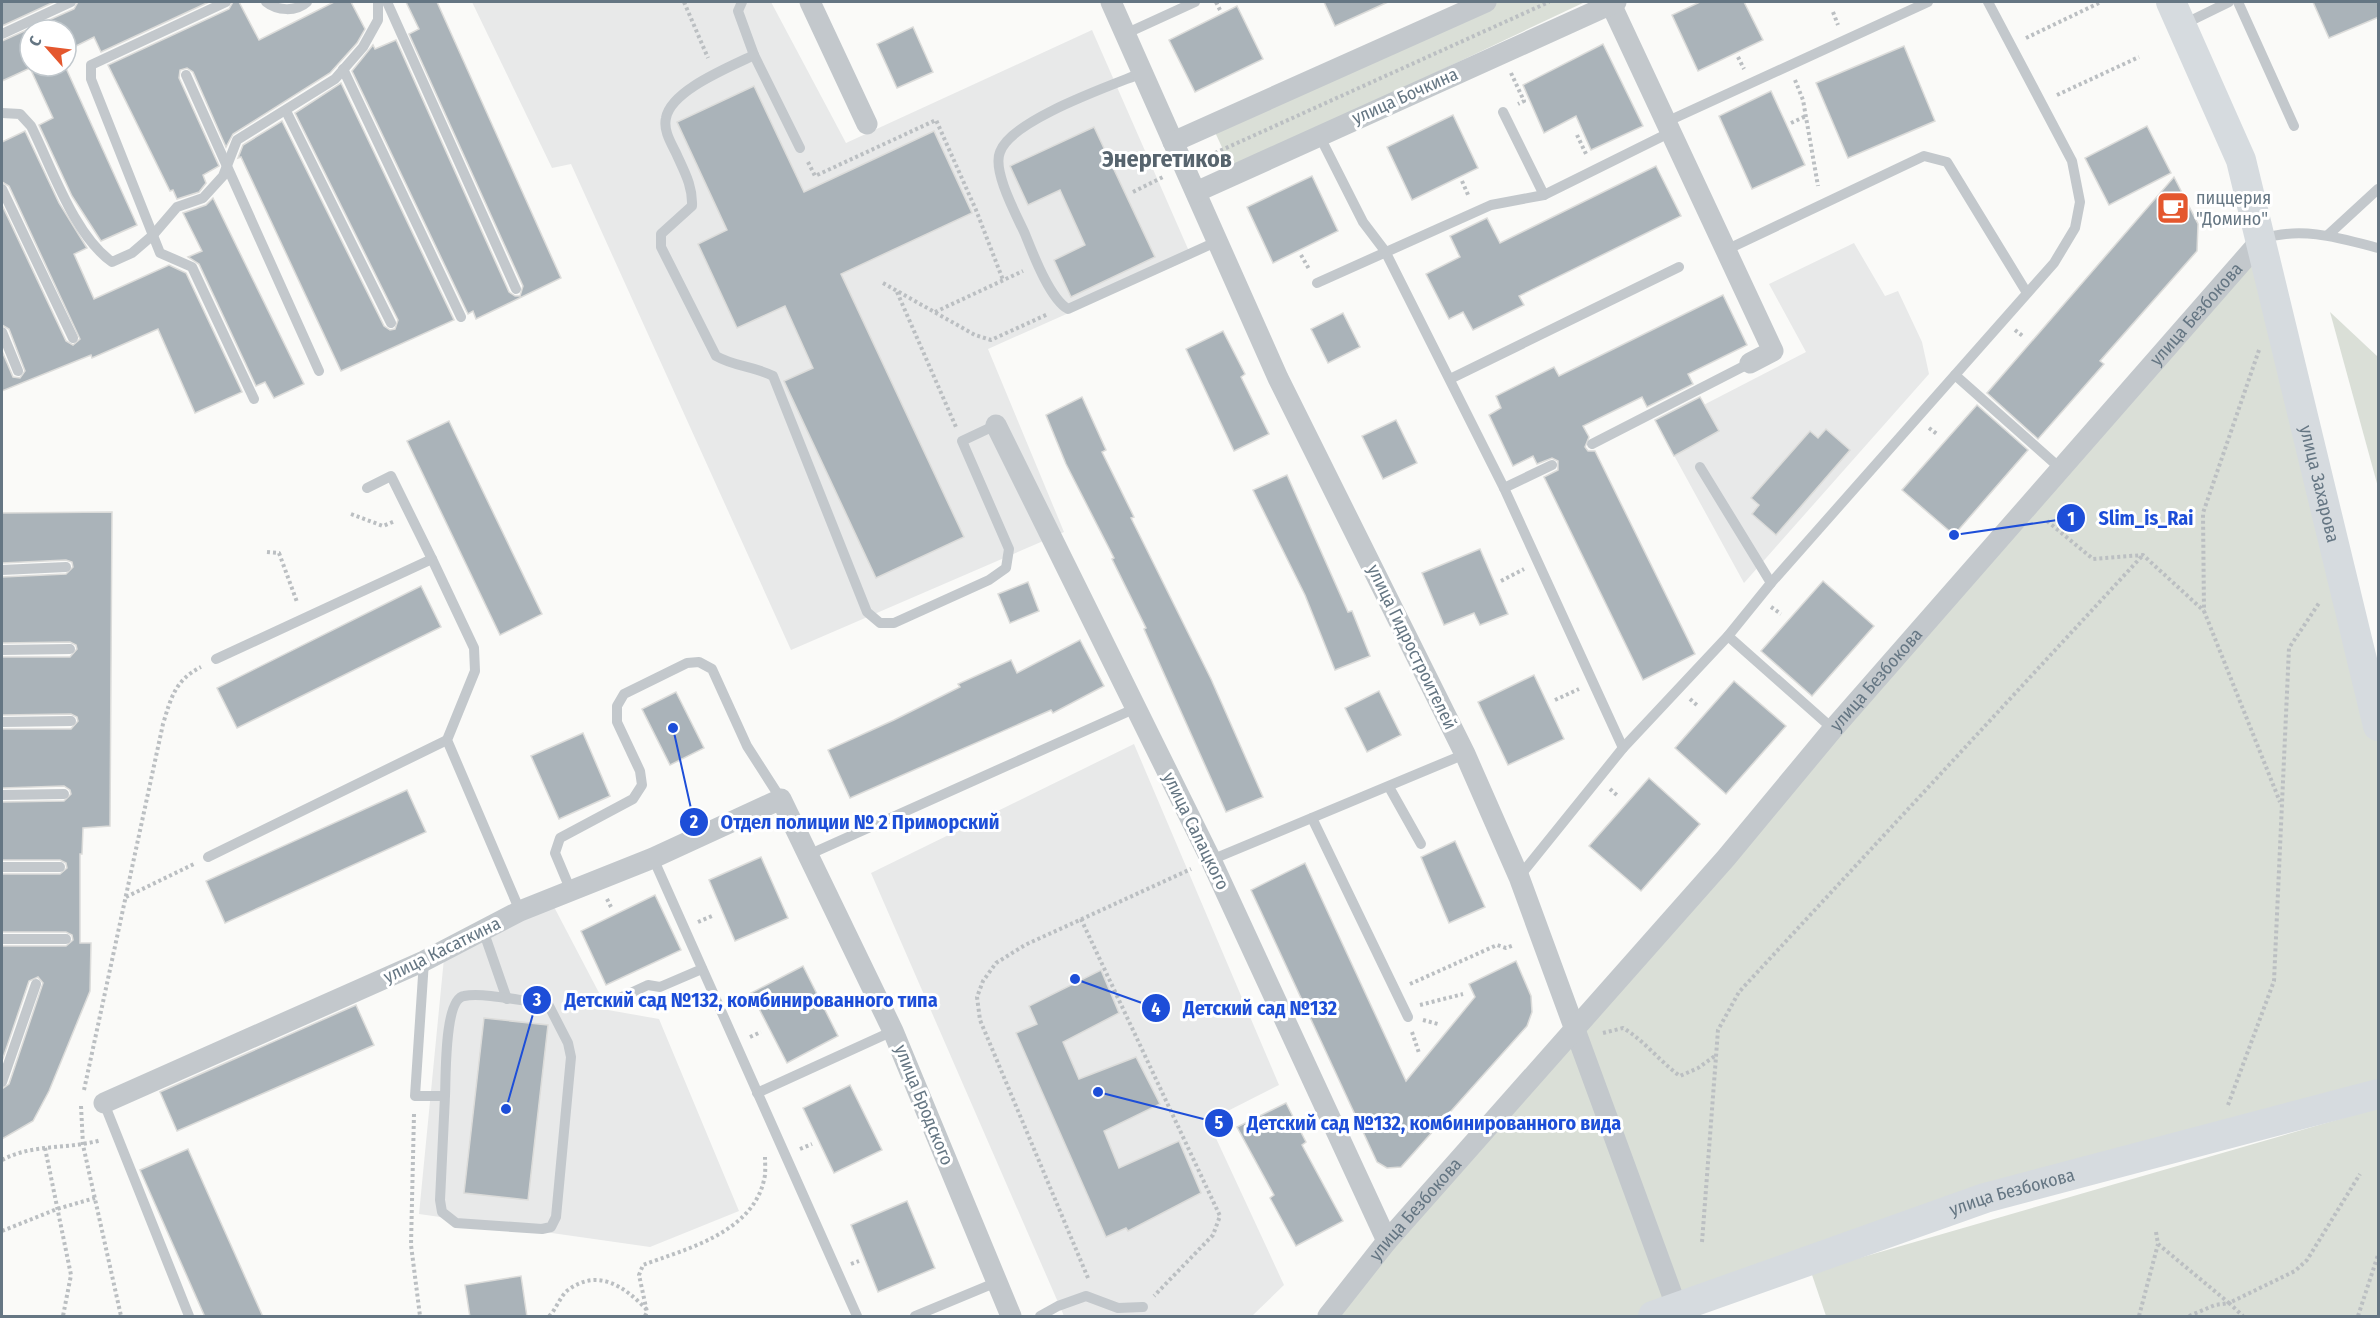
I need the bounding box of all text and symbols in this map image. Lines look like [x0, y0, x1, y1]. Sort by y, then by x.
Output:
north arrow [18, 18, 78, 78]
text: С [25, 32, 46, 49]
street label: улица Бочкина [1349, 63, 1462, 129]
district label: Энергетиков [1102, 145, 1232, 173]
place label: пиццерия "Домино" [2196, 187, 2271, 230]
cafe icon: пиццерия "Домино" [2155, 190, 2191, 226]
street label: улица Безбокова [2145, 258, 2247, 370]
street label: улица Захарова [2295, 423, 2344, 545]
callout: Slim_is_Rai [2056, 499, 2205, 537]
text: Slim_is_Rai [2099, 506, 2193, 530]
text: 1 [2067, 508, 2075, 530]
street label: улица Гидростроителей [1362, 561, 1462, 733]
street label: улица Безбокова [1825, 624, 1927, 736]
street label: улица Салацкого [1158, 768, 1234, 894]
callout: Отдел полиции № 2 Приморский [679, 803, 1012, 841]
text: Отдел полиции № 2 Приморский [721, 810, 999, 834]
text: 2 [689, 811, 698, 833]
street label: улица Касаткина [380, 912, 504, 988]
callout: Детский сад №132, комбинированного типа [522, 981, 949, 1019]
text: Детский сад №132, комбинированного типа [563, 988, 938, 1012]
text: 3 [532, 989, 542, 1011]
callout: Детский сад №132 [1141, 989, 1349, 1027]
text: Детский сад №132 [1182, 996, 1337, 1020]
text: 4 [1151, 998, 1161, 1020]
street label: улица Бродского [890, 1041, 958, 1169]
callout: Детский сад №132, комбинированного вида [1204, 1104, 1633, 1142]
text: Детский сад №132, комбинированного вида [1246, 1111, 1621, 1135]
text: 5 [1215, 1112, 1224, 1134]
street label: улица Безбокова [1365, 1153, 1466, 1265]
street label: улица Безбокова [1946, 1164, 2077, 1221]

